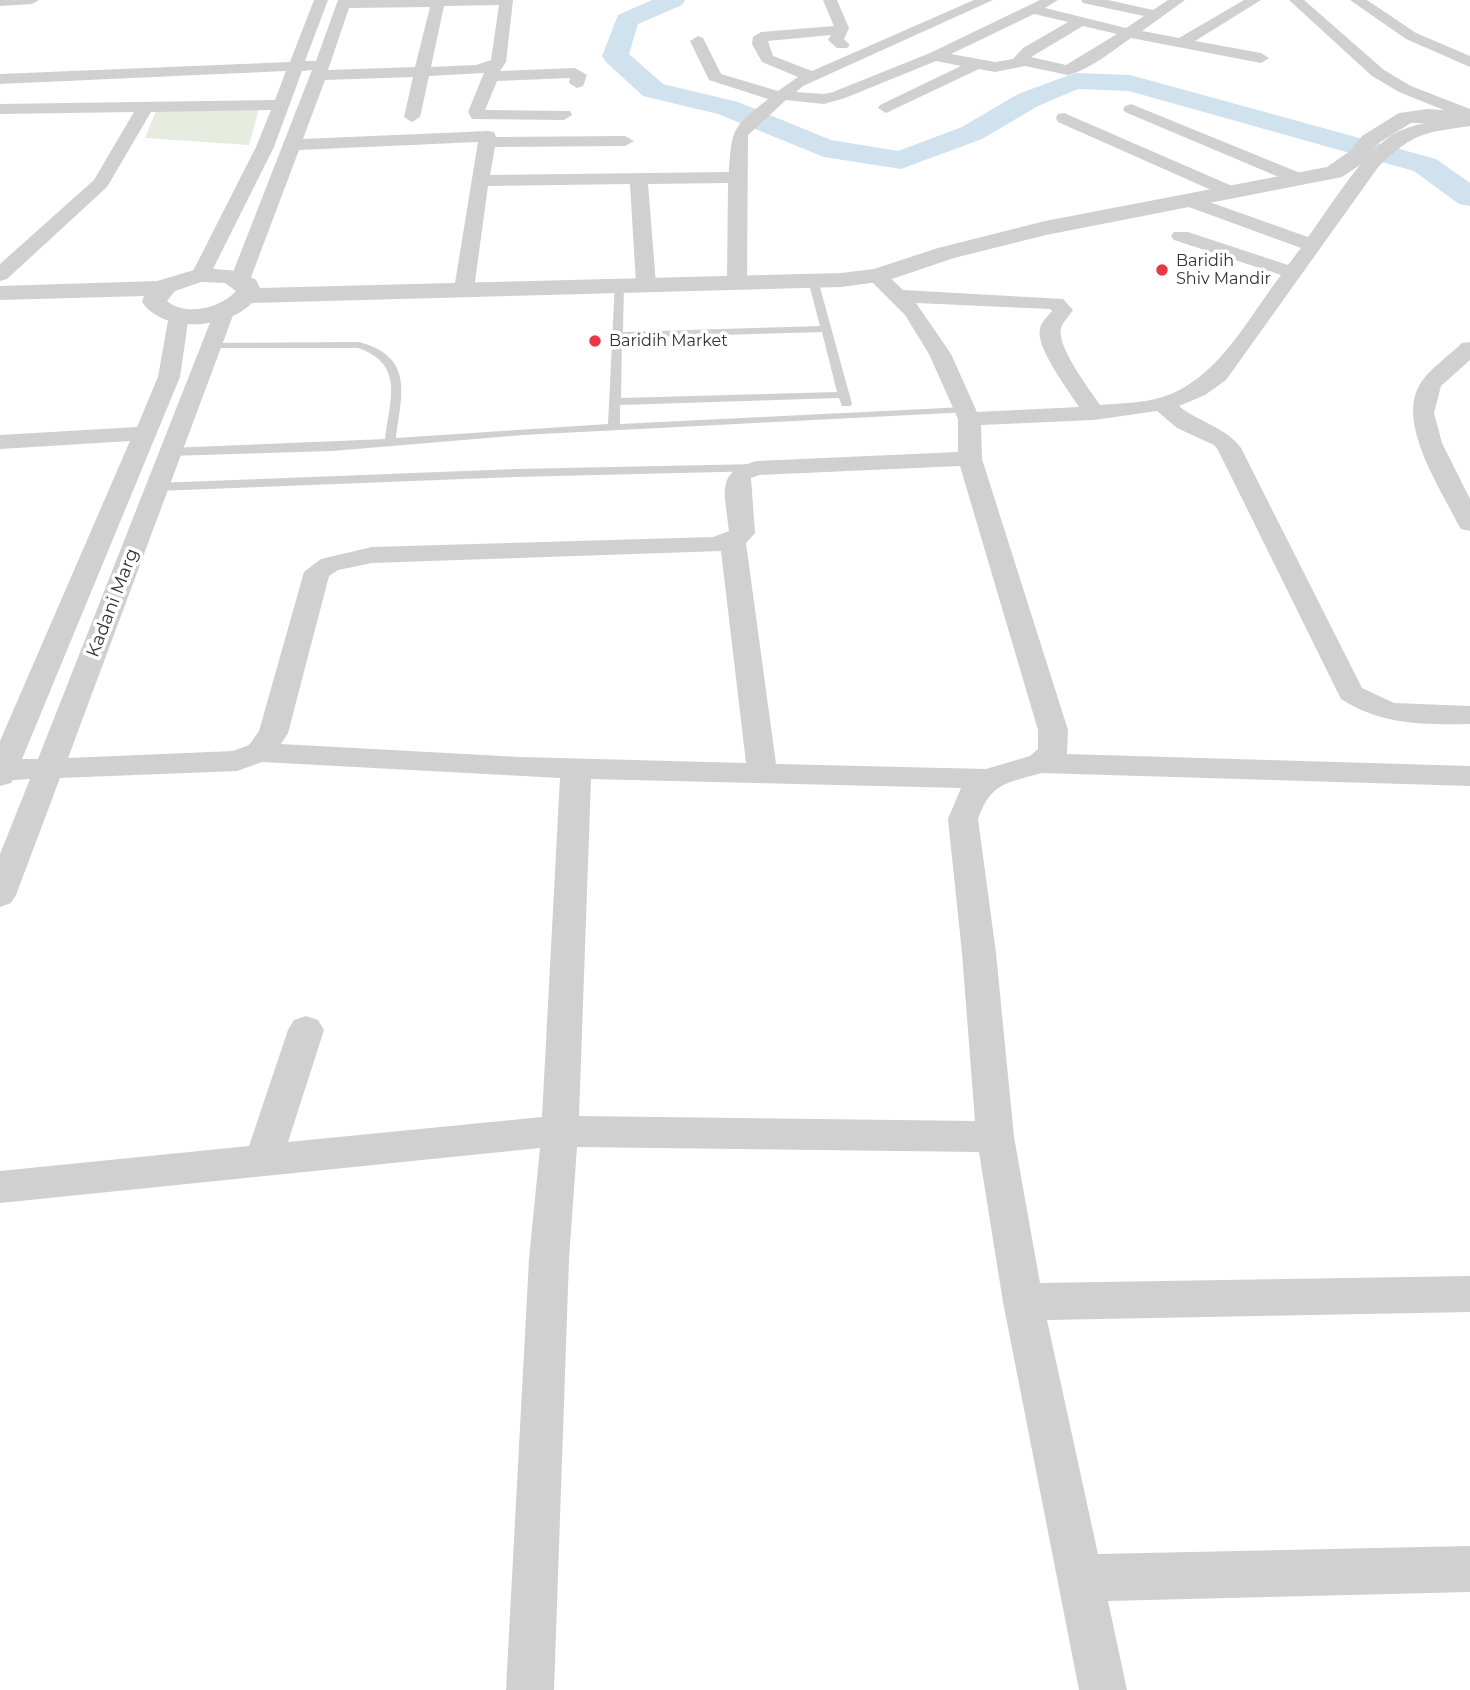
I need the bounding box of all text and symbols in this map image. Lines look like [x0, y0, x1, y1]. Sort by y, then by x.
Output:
place label: Baridih Shiv Mandir [1176, 251, 1271, 289]
marker: Baridih Shiv Mandir [1154, 262, 1170, 278]
place label: Baridih Market [609, 331, 728, 351]
marker: Baridih Market [587, 333, 603, 349]
street label: Kadani Marg [82, 546, 144, 660]

